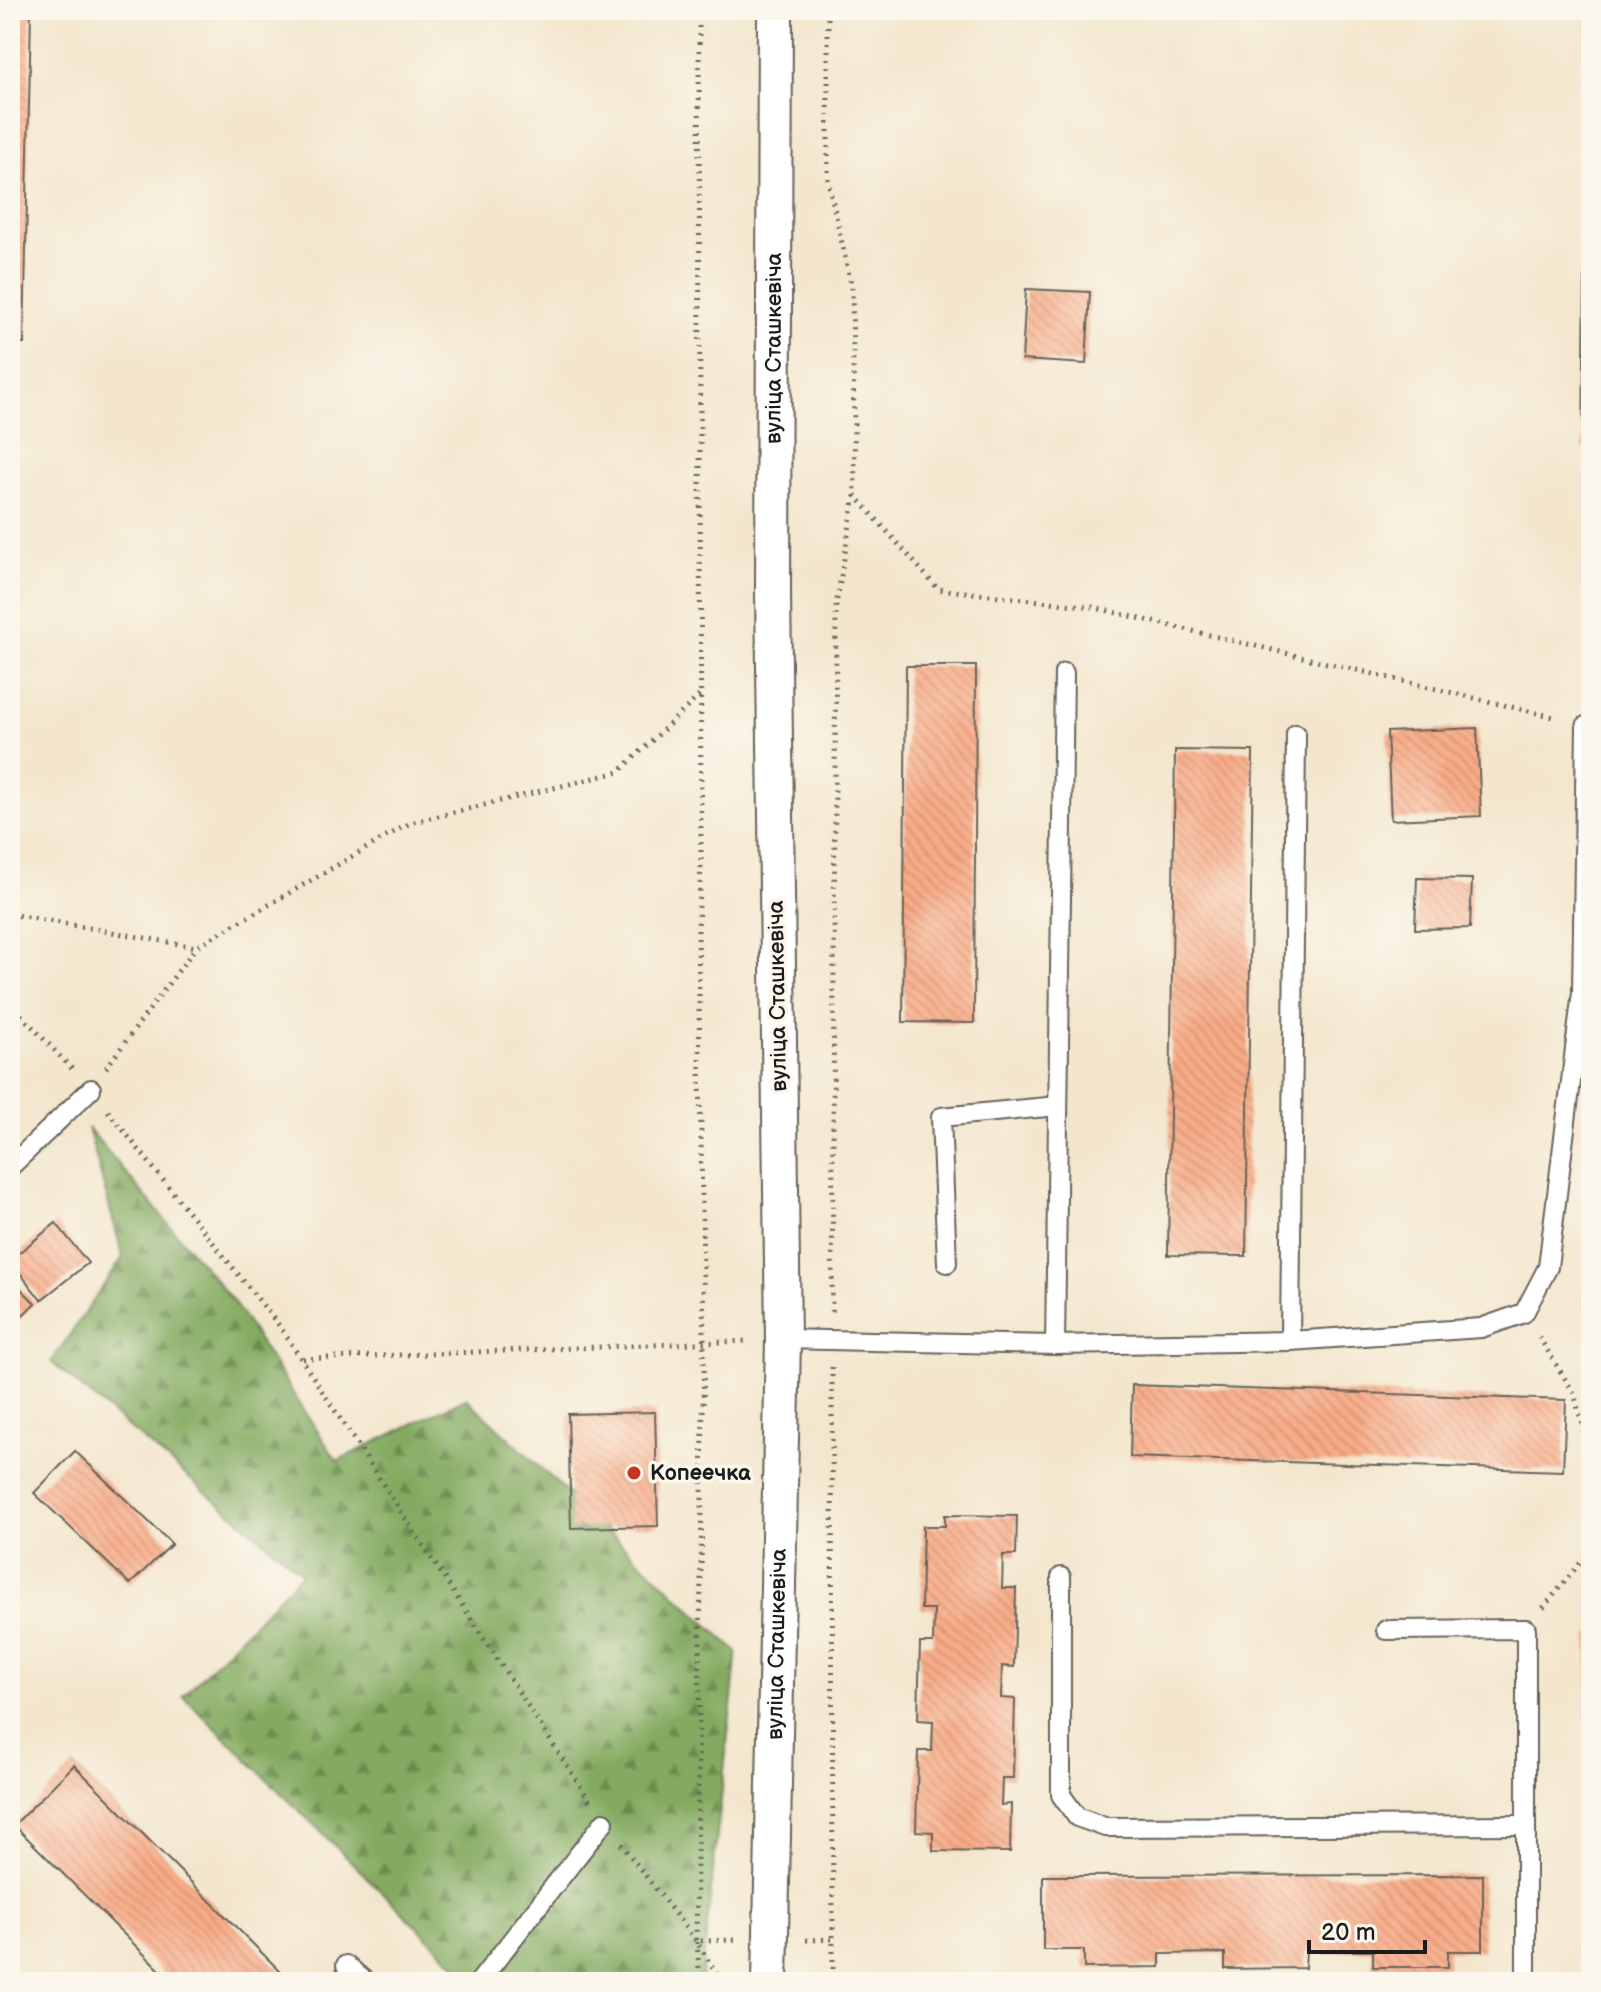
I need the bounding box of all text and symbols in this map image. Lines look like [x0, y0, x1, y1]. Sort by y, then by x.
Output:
street label: вуліца Сташкевіча [760, 252, 788, 444]
street label: вуліца Сташкевіча [763, 900, 793, 1092]
place label: Копеечка [650, 1460, 751, 1487]
marker: Копеечка [625, 1464, 643, 1482]
street label: вуліца Сташкевіча [761, 1548, 792, 1740]
scale bar [1309, 1904, 1425, 1954]
text: 20 m [1321, 1918, 1376, 1947]

